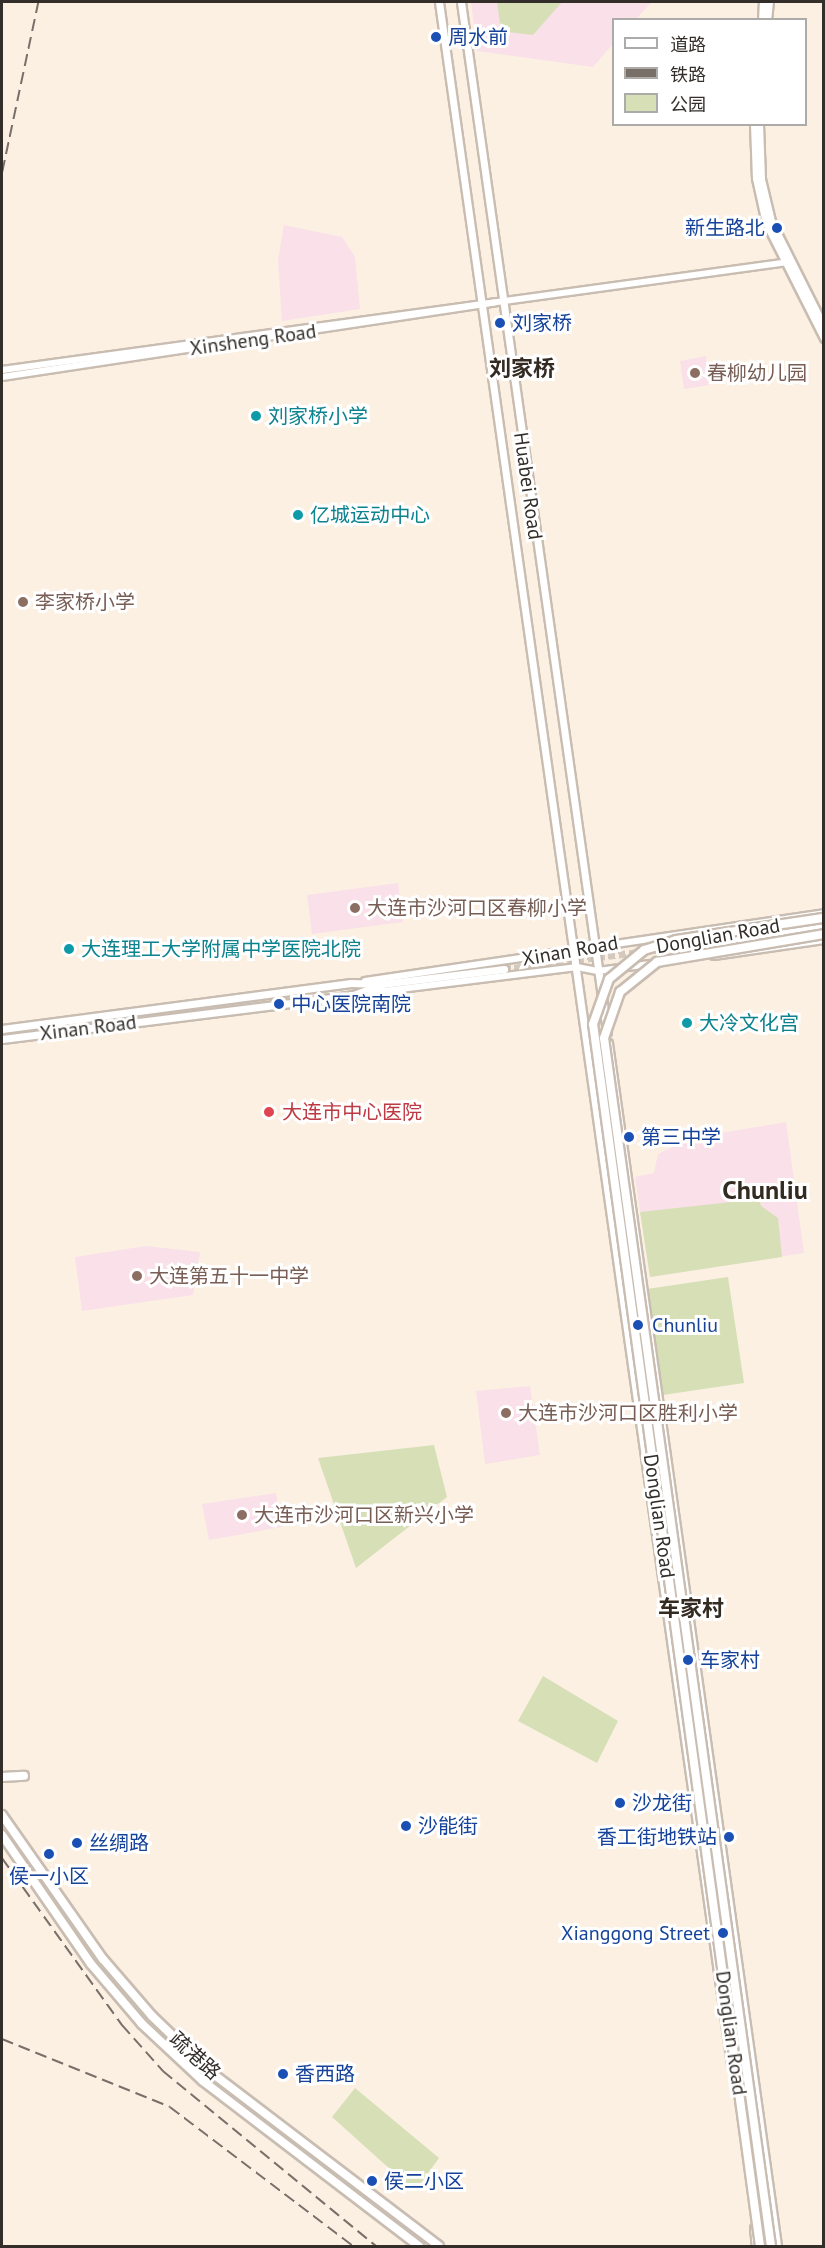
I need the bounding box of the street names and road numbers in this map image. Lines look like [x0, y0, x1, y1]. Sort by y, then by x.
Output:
street label: Xinsheng Road [188, 319, 318, 361]
street label: Huabei Road [509, 431, 547, 541]
street label: Donglian Road [654, 913, 782, 959]
street label: Xinan Road [520, 931, 620, 971]
street label: Xinan Road [38, 1010, 138, 1046]
street label: Donglian Road [638, 1452, 680, 1580]
street label: Donglian Road [710, 1969, 752, 2097]
street label: 疏港路 [165, 2027, 225, 2085]

